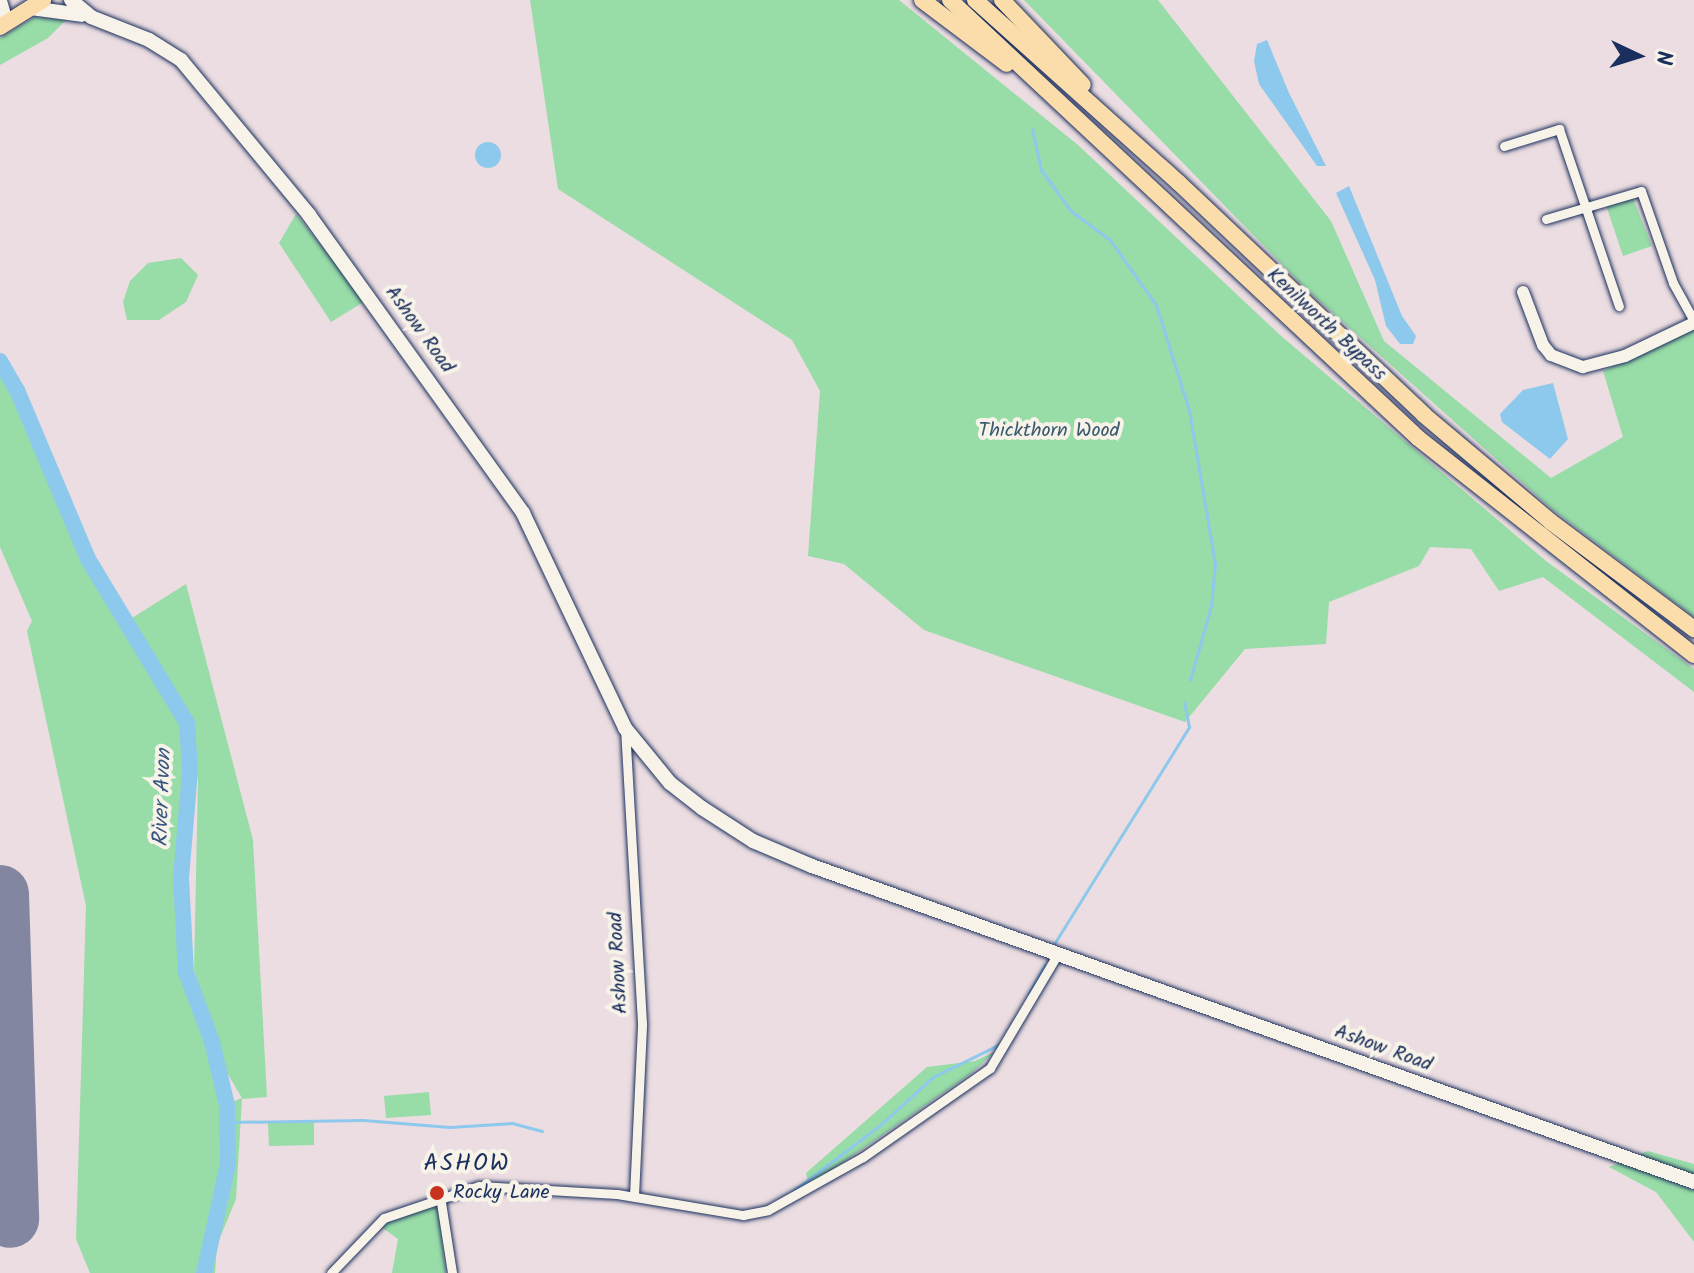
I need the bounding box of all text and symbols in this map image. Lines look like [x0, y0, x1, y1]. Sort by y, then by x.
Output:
north arrow [1598, 16, 1678, 96]
text: N [1644, 50, 1680, 66]
street label: Kenilworth Bypass [1261, 263, 1391, 387]
street label: Ashow Road [379, 282, 459, 378]
park label: Thickthorn Wood [978, 419, 1120, 443]
water label: River Avon [148, 749, 178, 847]
street label: Ashow Road [604, 911, 634, 1015]
street label: Ashow Road [1331, 1020, 1435, 1078]
district label: ASHOW [424, 1150, 510, 1178]
place label: Rocky Lane [453, 1181, 549, 1205]
marker: Rocky Lane [428, 1184, 446, 1202]

